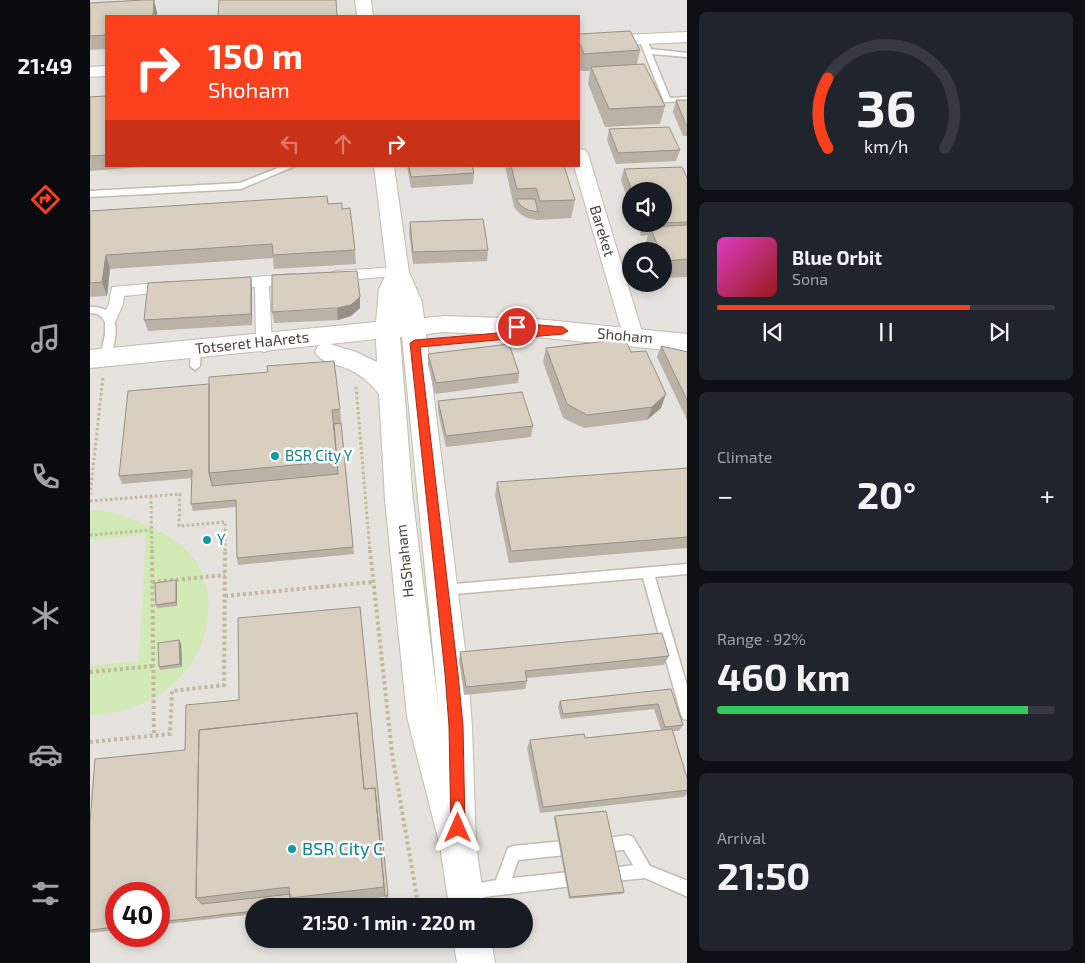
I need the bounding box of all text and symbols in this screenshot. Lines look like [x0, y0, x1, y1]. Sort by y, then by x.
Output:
text: 150 m [208, 34, 303, 76]
icon: right [125, 35, 190, 100]
text: 21:49 [18, 52, 72, 78]
text: 36 [856, 75, 916, 137]
text: Shoham [208, 76, 290, 102]
icon: left [276, 130, 304, 158]
icon: ahead [329, 130, 357, 158]
icon: right [382, 130, 410, 158]
text: km/h [864, 135, 908, 157]
icon: directions [28, 182, 63, 217]
map controls [622, 182, 672, 292]
button: sound [622, 182, 672, 232]
street label: Bareket [587, 203, 619, 259]
button: search [622, 242, 672, 292]
text: Blue Orbit [792, 246, 882, 269]
text: Sona [792, 269, 828, 288]
pin [496, 306, 538, 348]
icon: arrive [503, 313, 531, 341]
icon: previous [759, 318, 787, 346]
icon: pause [872, 318, 900, 346]
icon: next [985, 318, 1013, 346]
icon: music [28, 321, 63, 356]
street label: Shoham [597, 324, 654, 346]
street label: Totseret HaArets [194, 327, 310, 357]
place label: BSR City Y [285, 446, 353, 464]
text: Climate [717, 447, 772, 466]
marker: BSR City Y [269, 450, 281, 462]
icon: phone [28, 459, 63, 494]
text: 20° [857, 471, 916, 517]
text: − [717, 478, 733, 512]
text: + [1040, 478, 1055, 512]
street label: HaShaham [391, 524, 417, 599]
place label: Y [217, 530, 226, 548]
marker: Y [201, 534, 213, 546]
icon: climate [28, 598, 63, 633]
text: Range · 92% [717, 629, 806, 648]
text: 460 km [717, 653, 851, 699]
icon: car [28, 737, 63, 772]
position arrow [431, 801, 483, 853]
text: Arrival [717, 828, 766, 847]
place label: BSR City C [302, 837, 383, 859]
marker: BSR City C [286, 843, 298, 855]
text: 21:50 [717, 852, 810, 898]
icon: filters [28, 876, 63, 911]
speed limit sign: 40 [105, 882, 170, 947]
text: 21:50 · 1 min · 220 m [302, 911, 476, 934]

